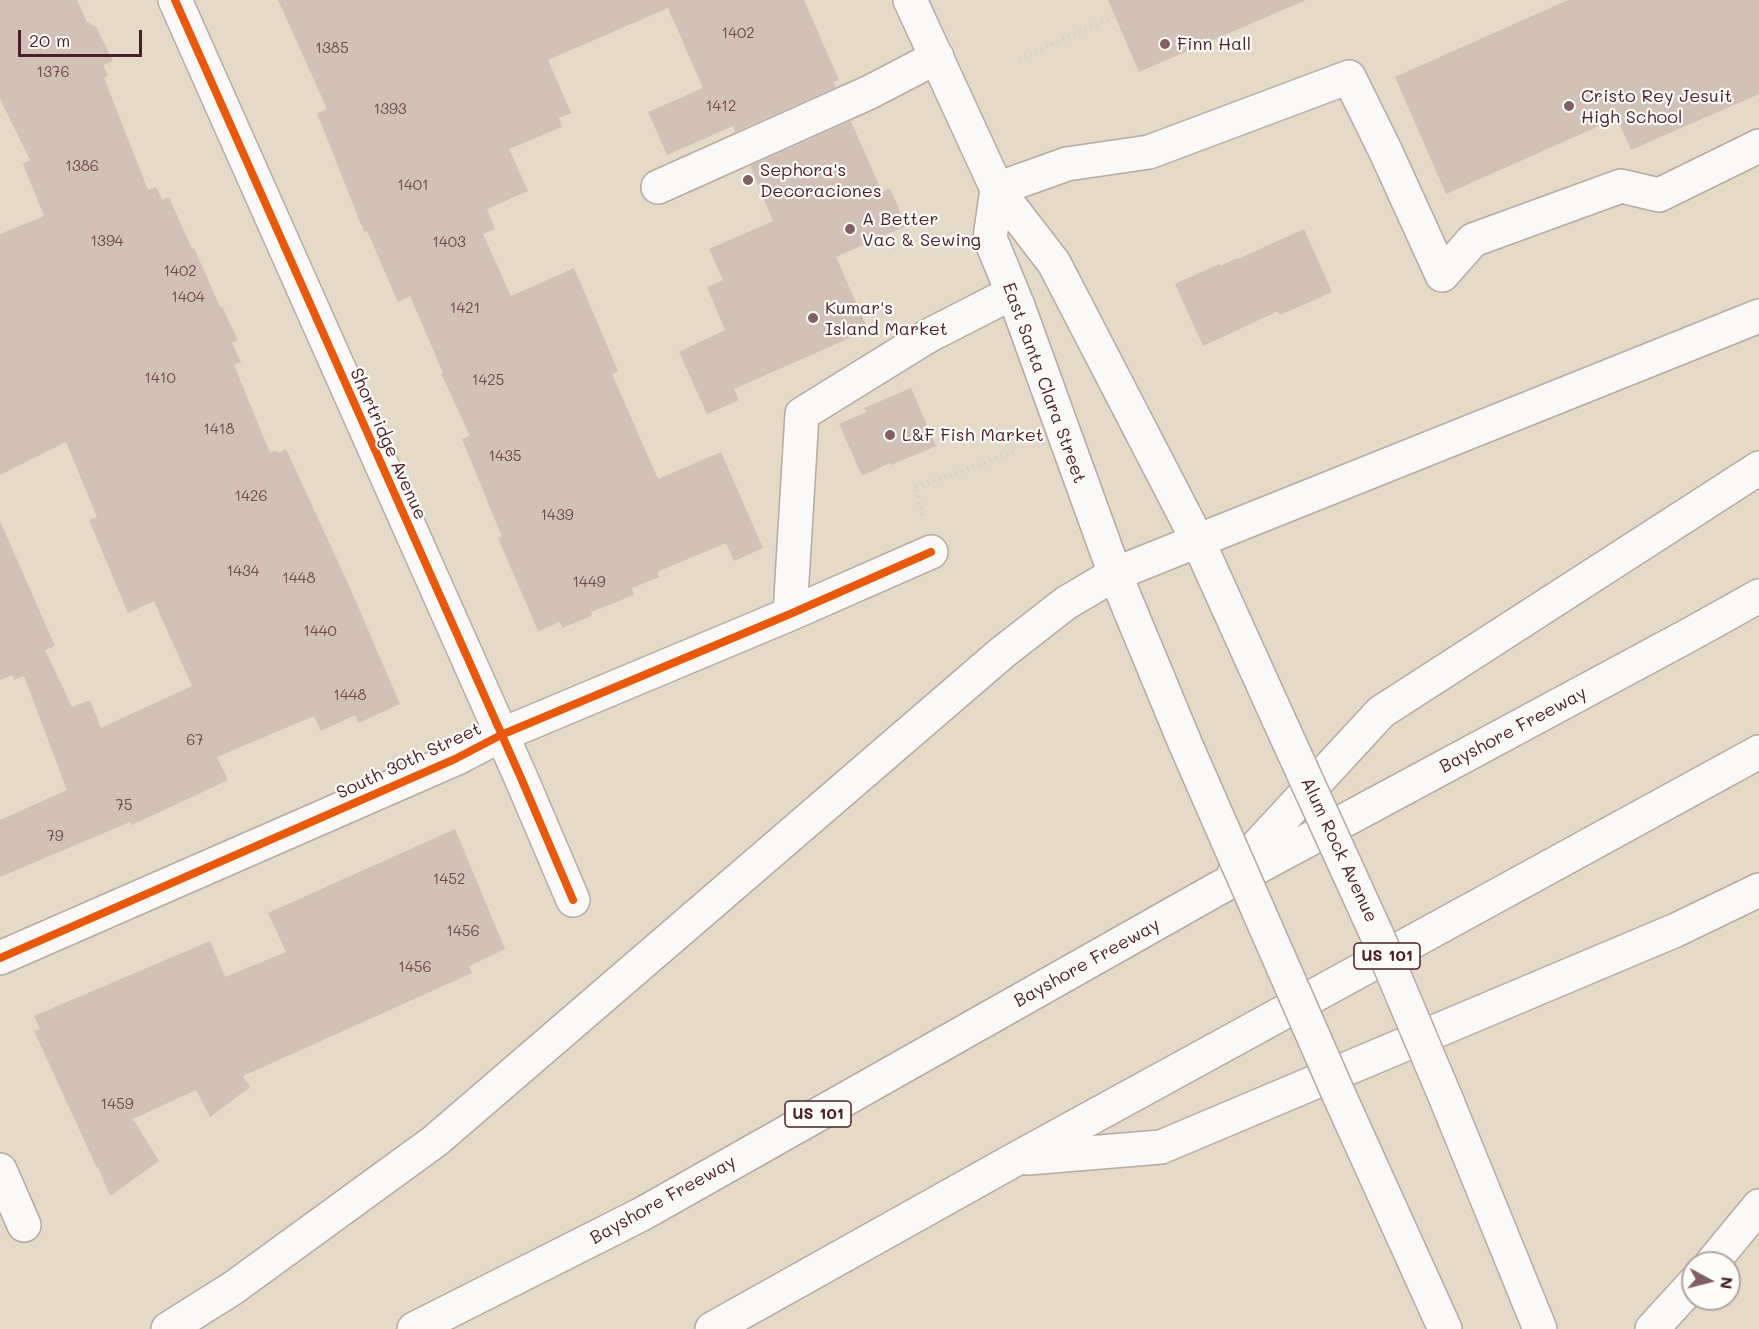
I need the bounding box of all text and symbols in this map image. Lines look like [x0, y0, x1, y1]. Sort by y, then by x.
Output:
scale bar [21, 18, 146, 56]
house number: 1402 [721, 24, 755, 42]
text: 20 m [29, 28, 70, 52]
place label: Finn Hall [1177, 33, 1251, 55]
marker: Finn Hall [1158, 37, 1172, 51]
house number: 1385 [315, 39, 349, 57]
house number: 1376 [37, 63, 69, 81]
place label: Cristo Rey Jesuit High School [1581, 85, 1732, 128]
house number: 1412 [706, 97, 736, 115]
marker: Cristo Rey Jesuit High School [1562, 99, 1576, 113]
house number: 1393 [373, 100, 407, 118]
house number: 1386 [65, 157, 99, 175]
place label: Sephora's Decoraciones [760, 159, 882, 201]
marker: Sephora's Decoraciones [741, 173, 755, 187]
house number: 1401 [397, 176, 429, 194]
place label: A Better Vac & Sewing [862, 208, 981, 250]
marker: A Better Vac & Sewing [843, 222, 857, 236]
house number: 1394 [90, 232, 124, 250]
house number: 1403 [432, 233, 466, 251]
house number: 1402 [163, 262, 197, 280]
street label: East Santa Clara Street [998, 280, 1090, 486]
house number: 1404 [171, 288, 205, 306]
place label: Kumar's Island Market [825, 297, 948, 340]
house number: 1421 [450, 299, 480, 317]
marker: Kumar's Island Market [806, 311, 820, 325]
street label: Shortridge Avenue [345, 365, 431, 523]
house number: 1410 [144, 369, 176, 387]
house number: 1425 [472, 371, 504, 389]
house number: 1418 [203, 420, 235, 438]
place label: L&F Fish Market [902, 424, 1044, 446]
marker: L&F Fish Market [883, 428, 897, 442]
house number: 1435 [488, 447, 522, 465]
house number: 1426 [235, 487, 267, 505]
house number: 1439 [540, 506, 574, 524]
house number: 1434 [226, 562, 260, 580]
house number: 1448 [282, 569, 316, 587]
house number: 1449 [572, 573, 606, 591]
house number: 1440 [303, 622, 337, 640]
street label: Bayshore Freeway [1436, 682, 1590, 778]
house number: 1448 [333, 686, 367, 704]
street label: South 30th Street [333, 718, 485, 804]
house number: 67 [186, 731, 204, 749]
street label: Alum Rock Avenue [1296, 774, 1382, 926]
house number: 75 [115, 796, 133, 814]
house number: 79 [46, 827, 64, 845]
house number: 1452 [433, 870, 465, 888]
street label: Bayshore Freeway [1010, 914, 1164, 1012]
house number: 1456 [446, 922, 480, 940]
road number: US 101 [1354, 943, 1420, 969]
house number: 1456 [398, 958, 432, 976]
house number: 1459 [100, 1095, 134, 1113]
road number: US 101 [785, 1101, 851, 1127]
street label: Bayshore Freeway [586, 1151, 740, 1249]
north arrow [1681, 1251, 1741, 1311]
text: N [1716, 1276, 1739, 1290]

